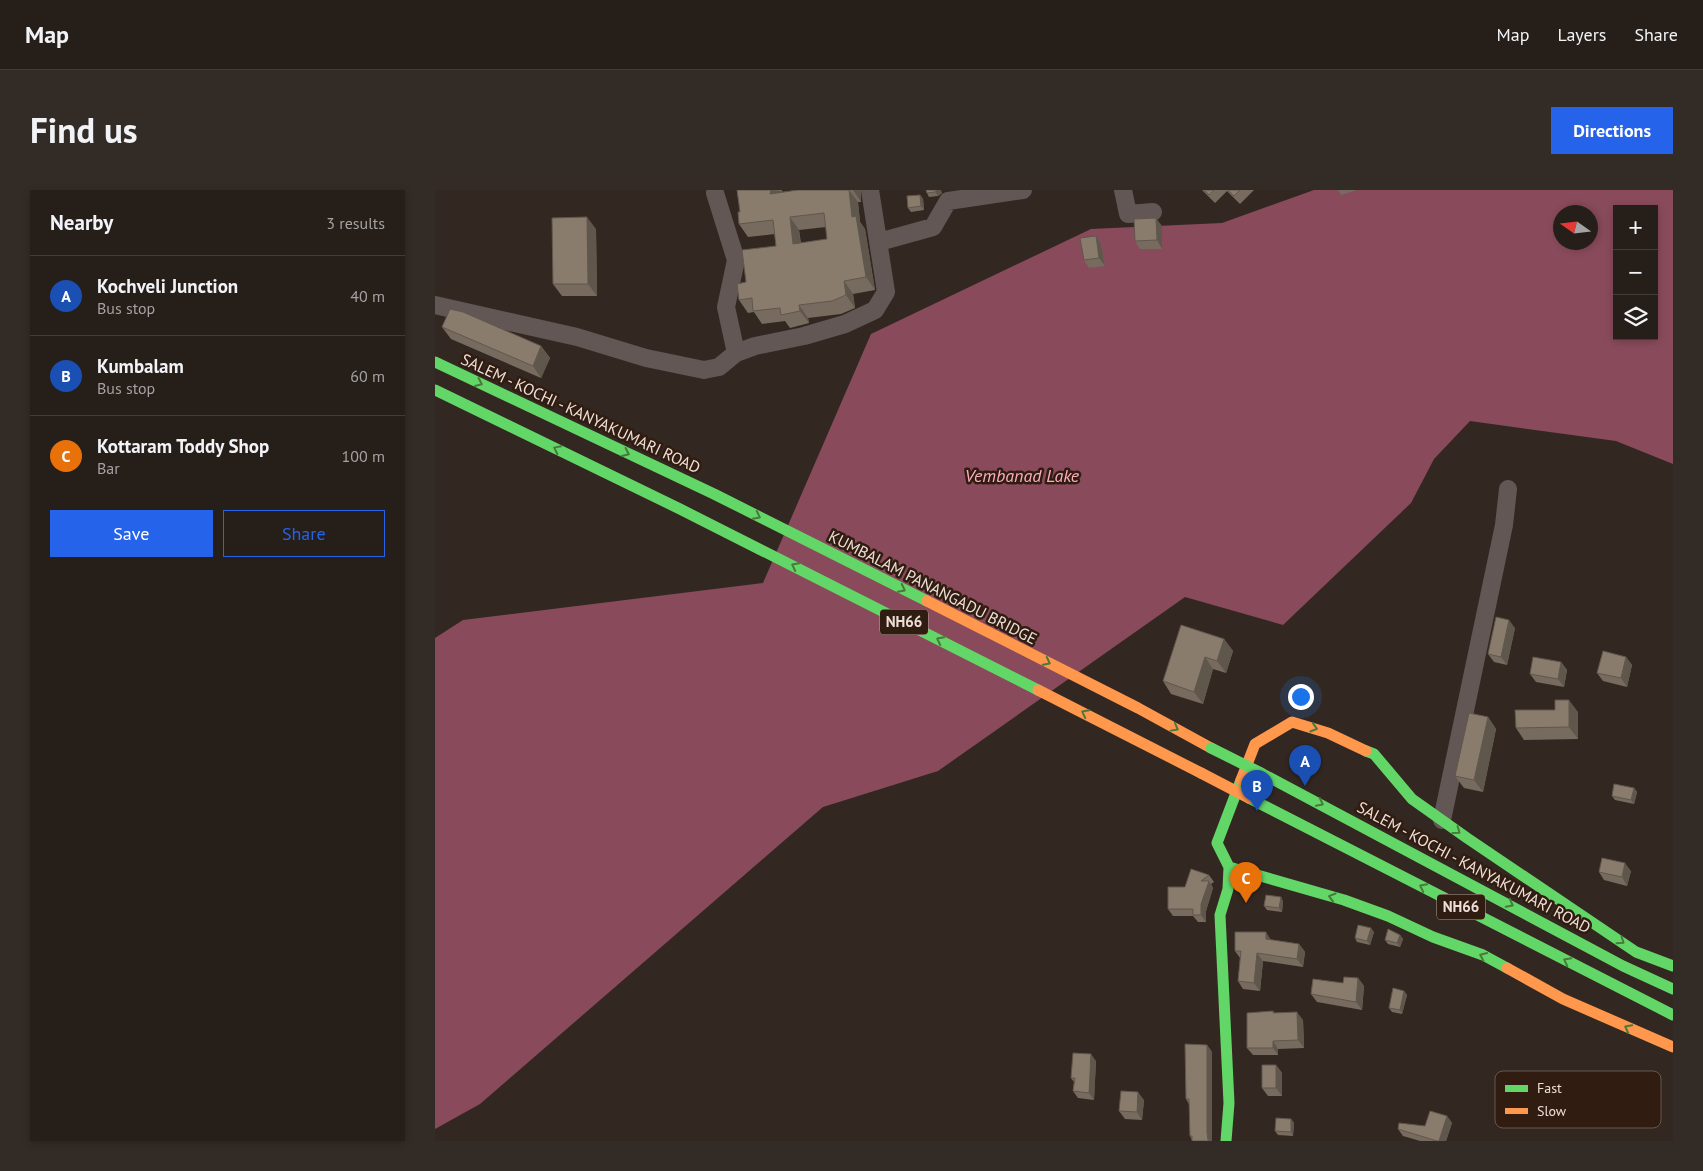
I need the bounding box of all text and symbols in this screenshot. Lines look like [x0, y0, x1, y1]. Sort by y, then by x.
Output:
text: Map [25, 19, 69, 50]
text: Map [1497, 23, 1529, 46]
text: Layers [1557, 23, 1606, 46]
text: Share [1634, 23, 1678, 46]
text: Find us [30, 107, 138, 153]
button: Directions [1551, 107, 1673, 154]
north arrow [1553, 205, 1598, 250]
map controls [1613, 205, 1658, 340]
button: + [1613, 205, 1658, 250]
text: Nearby [50, 209, 113, 236]
text: 3 results [326, 213, 385, 233]
button: − [1613, 250, 1658, 295]
text: Kochveli Junction [97, 274, 238, 298]
text: A [61, 286, 71, 306]
text: 40 m [350, 286, 385, 306]
button: layers [1613, 295, 1658, 340]
text: Bus stop [97, 298, 155, 318]
street label: SALEM - KOCHI - KANYAKUMARI ROAD [458, 349, 704, 477]
text: Kumbalam [97, 354, 184, 378]
text: B [61, 366, 71, 386]
text: 60 m [350, 366, 385, 386]
one-way arrow [474, 377, 483, 387]
text: Bus stop [97, 378, 155, 398]
text: Kottaram Toddy Shop [97, 434, 269, 458]
text: C [62, 446, 70, 466]
text: 100 m [342, 446, 385, 466]
one-way arrow [554, 446, 563, 456]
one-way arrow [621, 446, 630, 457]
text: Bar [97, 458, 120, 478]
water label: Vembanad Lake [965, 464, 1080, 487]
button: Save [50, 510, 213, 557]
button: Share [223, 510, 385, 557]
one-way arrow [752, 510, 761, 520]
street label: KUMBALAM PANANGADU BRIDGE [826, 526, 1040, 648]
one-way arrow [791, 563, 800, 573]
one-way arrow [897, 583, 906, 593]
road number: NH66 [880, 610, 928, 634]
one-way arrow [936, 636, 945, 646]
one-way arrow [1042, 656, 1051, 666]
your location [1288, 684, 1314, 710]
one-way arrow [1081, 709, 1090, 719]
one-way arrow [1169, 722, 1178, 732]
one-way arrow [1309, 723, 1317, 733]
pin: A [1289, 745, 1321, 786]
pin: B [1241, 770, 1273, 811]
one-way arrow [1315, 797, 1324, 807]
street label: SALEM - KOCHI - KANYAKUMARI ROAD [1354, 797, 1594, 937]
one-way arrow [1451, 825, 1461, 834]
pin: C [1230, 862, 1262, 903]
one-way arrow [1419, 883, 1428, 893]
one-way arrow [1328, 892, 1336, 902]
road number: NH66 [1437, 894, 1485, 920]
one-way arrow [1504, 898, 1513, 908]
one-way arrow [1615, 935, 1625, 944]
one-way arrow [1479, 952, 1488, 962]
one-way arrow [1563, 957, 1572, 967]
one-way arrow [1624, 1024, 1633, 1034]
legend [1495, 1071, 1661, 1128]
text: Fast [1537, 1079, 1562, 1097]
text: Slow [1537, 1102, 1567, 1120]

